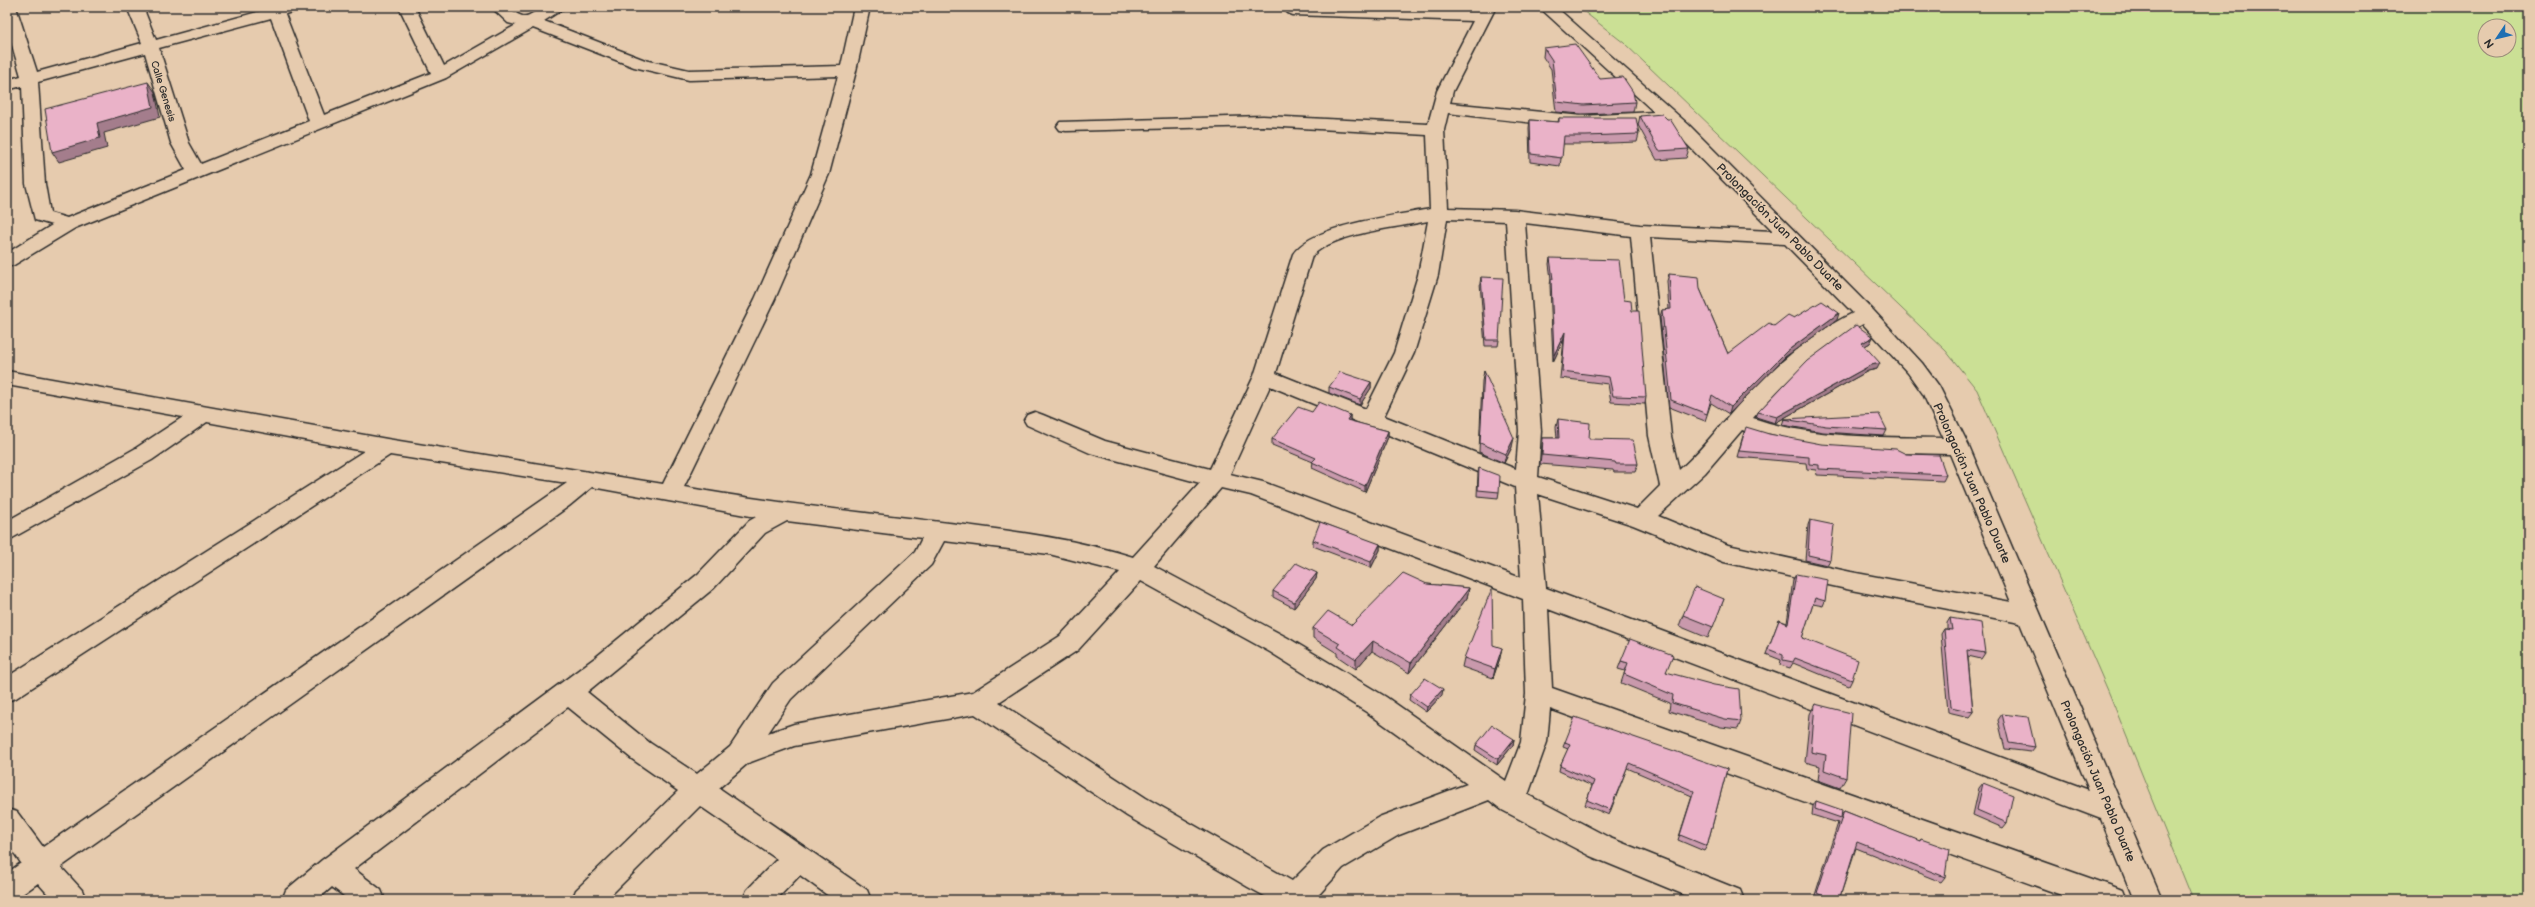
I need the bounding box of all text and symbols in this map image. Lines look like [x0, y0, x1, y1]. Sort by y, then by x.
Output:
north arrow [2477, 18, 2517, 58]
text: N [2482, 36, 2497, 51]
street label: Calle Genesis [148, 59, 178, 123]
street label: Prolongación Juan Pablo Duarte [1713, 161, 1846, 294]
street label: Prolongación Juan Pablo Duarte [1929, 401, 2014, 566]
street label: Prolongación Juan Pablo Duarte [2057, 698, 2138, 864]

